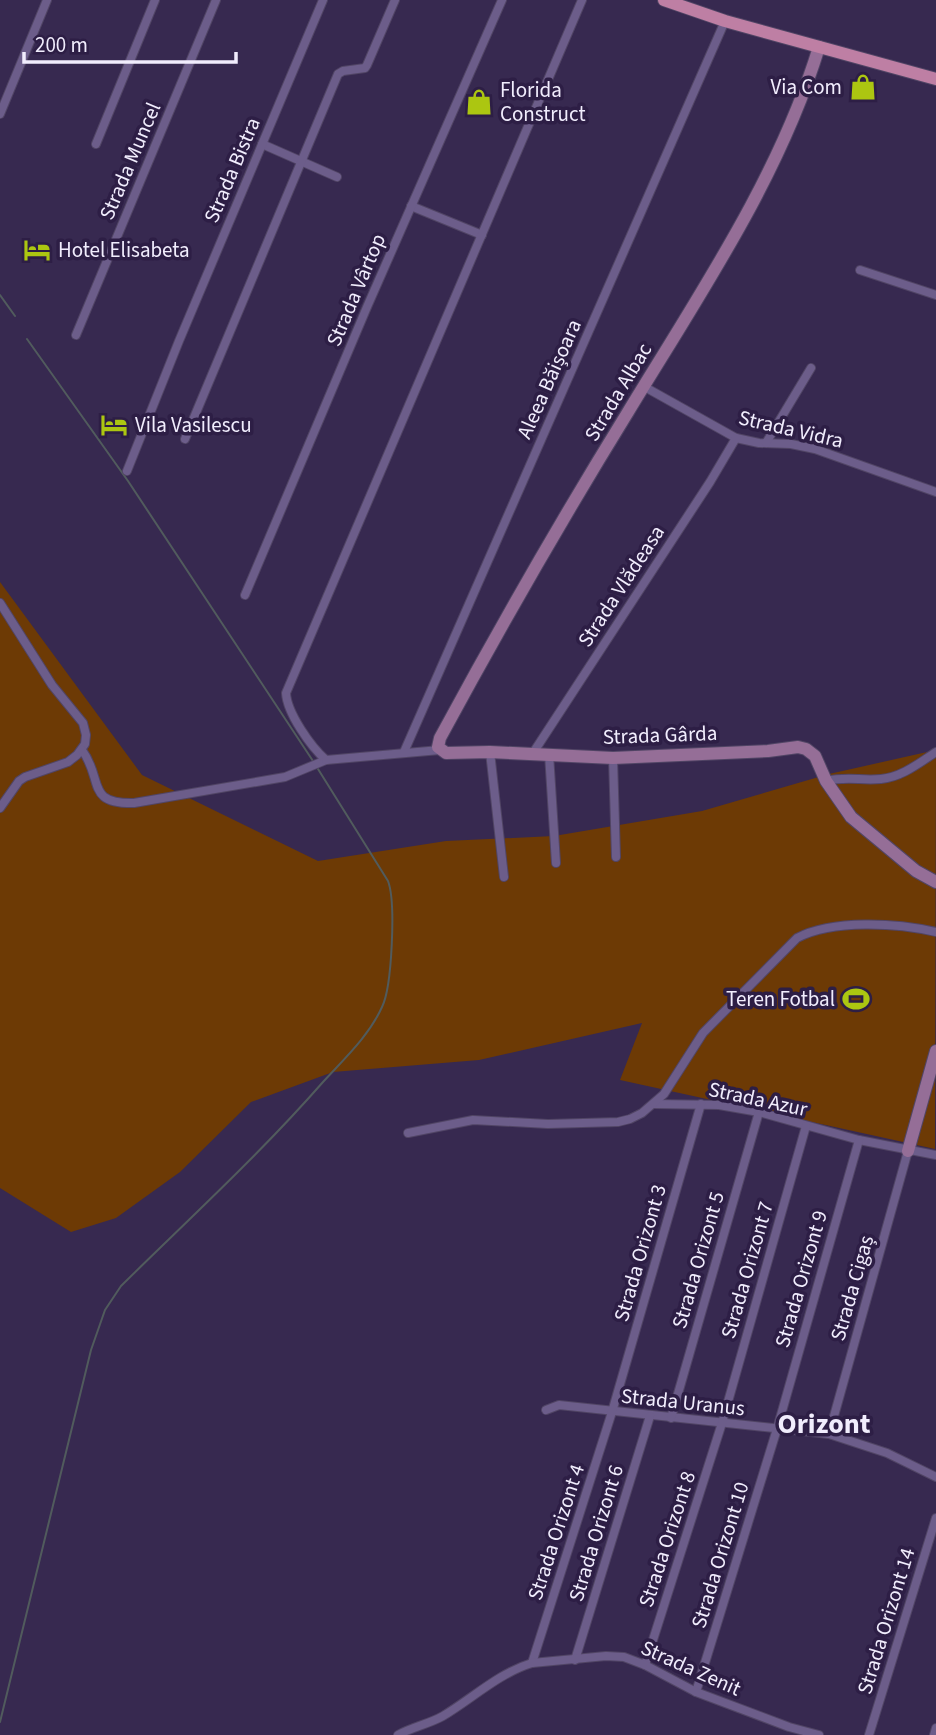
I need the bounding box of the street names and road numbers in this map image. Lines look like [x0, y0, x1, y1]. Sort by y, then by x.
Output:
street label: Strada Muncel [92, 98, 168, 224]
street label: Strada Bistra [196, 113, 268, 227]
street label: Strada Vârtop [319, 229, 393, 351]
street label: Aleea Băișoara [509, 314, 589, 444]
street label: Strada Albac [577, 337, 659, 447]
street label: Strada Vidra [736, 402, 846, 456]
street label: Strada Vlădeasa [570, 519, 672, 653]
street label: Strada Gârda [602, 718, 718, 752]
street label: Strada Azur [706, 1074, 811, 1124]
street label: Strada Orizont 3 [606, 1181, 674, 1325]
street label: Strada Orizont 5 [664, 1188, 732, 1332]
street label: Strada Orizont 7 [713, 1198, 781, 1342]
street label: Strada Orizont 9 [767, 1207, 835, 1351]
street label: Strada Cigaș [823, 1232, 881, 1344]
street label: Strada Uranus [620, 1381, 747, 1423]
street label: Strada Orizont 4 [520, 1460, 592, 1604]
street label: Strada Orizont 6 [561, 1461, 631, 1605]
street label: Strada Orizont 8 [631, 1467, 703, 1611]
street label: Strada Orizont 10 [683, 1478, 757, 1632]
street label: Strada Orizont 14 [849, 1544, 923, 1698]
street label: Strada Zenit [636, 1633, 746, 1703]

